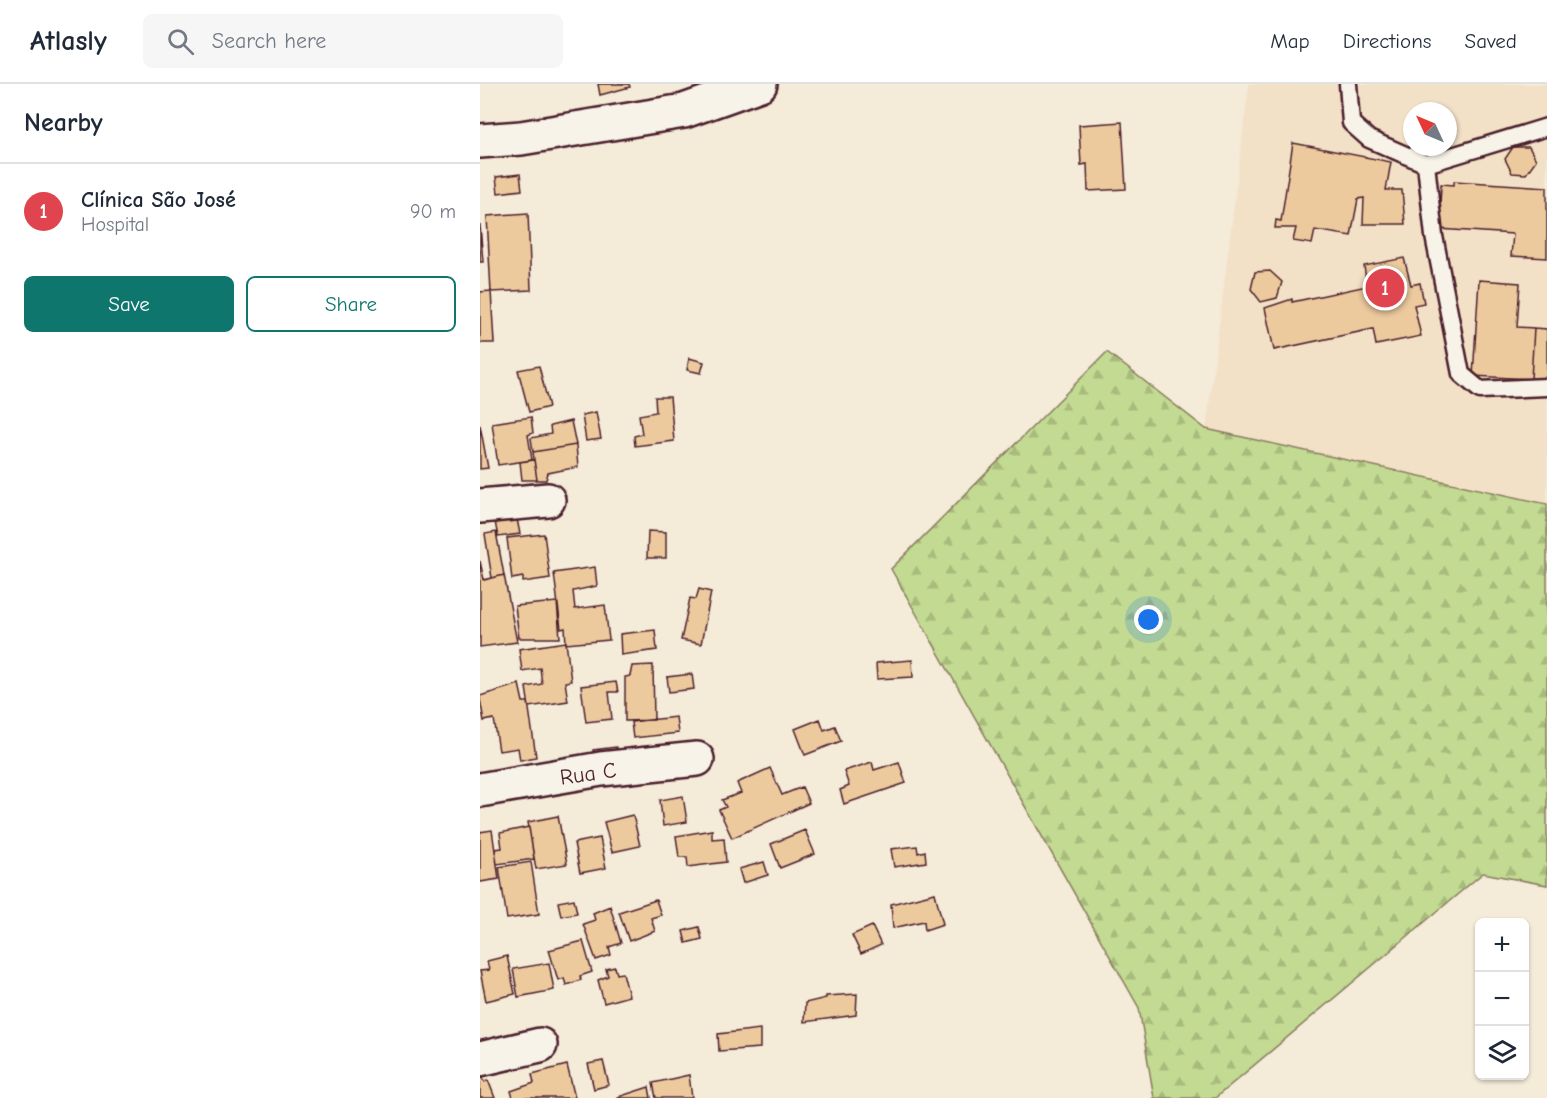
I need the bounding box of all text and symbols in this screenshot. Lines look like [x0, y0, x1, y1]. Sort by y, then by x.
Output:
search box [143, 14, 563, 68]
text: Atlasly [30, 25, 107, 57]
icon: search [164, 25, 197, 58]
text: Search here [212, 28, 326, 54]
text: Map [1270, 29, 1310, 53]
text: Directions [1343, 29, 1432, 53]
text: Saved [1465, 29, 1517, 53]
north arrow [1403, 102, 1457, 156]
text: Nearby [24, 108, 103, 138]
text: Clínica São José [81, 187, 236, 213]
text: 1 [40, 200, 47, 223]
text: 90 m [410, 200, 456, 223]
text: Hospital [81, 213, 149, 236]
pin: 1 [1366, 266, 1404, 310]
button: Save [24, 276, 234, 332]
button: Share [246, 276, 456, 332]
your location [1134, 605, 1163, 634]
street label: Rua C [558, 757, 618, 791]
map controls [1475, 918, 1529, 1080]
button: + [1475, 918, 1529, 972]
button: − [1475, 972, 1529, 1026]
button: layers [1475, 1026, 1529, 1080]

